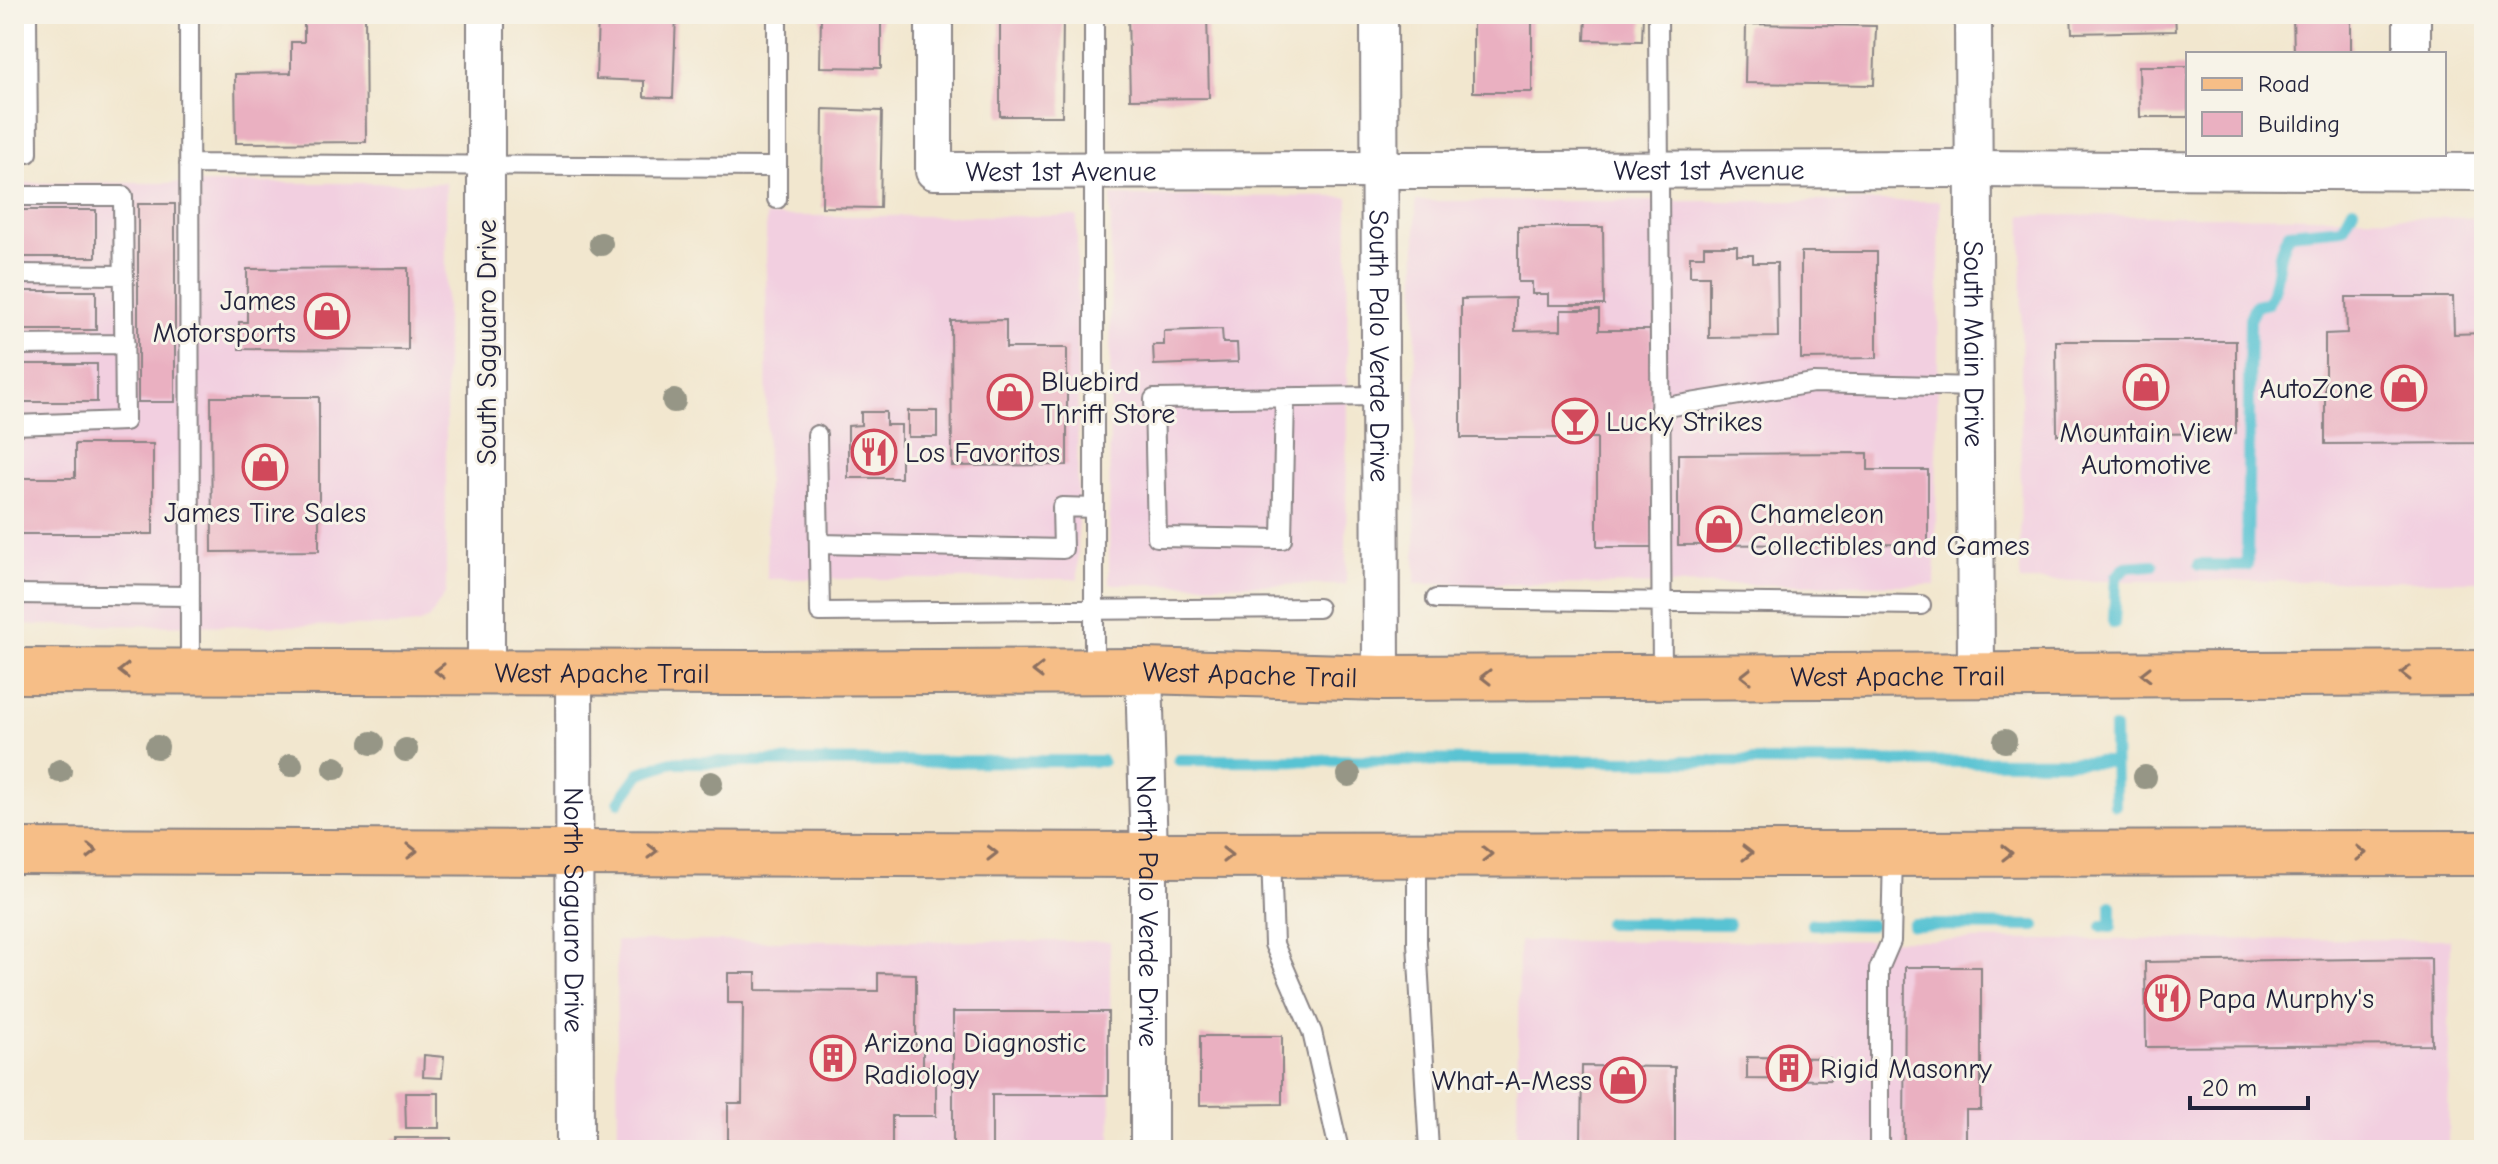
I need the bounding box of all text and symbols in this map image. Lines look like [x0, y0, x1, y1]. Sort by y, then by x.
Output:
legend [2186, 52, 2446, 156]
text: Road [2258, 70, 2310, 98]
text: Building [2258, 110, 2340, 138]
street label: West 1st Avenue [1614, 154, 1804, 187]
street label: West 1st Avenue [966, 156, 1156, 188]
street label: South Palo Verde Drive [1363, 210, 1395, 482]
street label: South Saguaro Drive [471, 219, 503, 465]
street label: South Main Drive [1957, 241, 1990, 447]
place label: James Motorsports [153, 285, 296, 349]
shop icon: James Motorsports [303, 292, 351, 340]
shop icon: Mountain View Automotive [2122, 363, 2170, 411]
shop icon: AutoZone [2380, 364, 2428, 412]
place label: Bluebird Thrift Store [1041, 366, 1175, 430]
shop icon: Bluebird Thrift Store [986, 373, 1034, 421]
place label: AutoZone [2260, 373, 2373, 405]
bar icon: Lucky Strikes [1551, 397, 1599, 445]
place label: Lucky Strikes [1606, 406, 1762, 438]
place label: Mountain View Automotive [2059, 417, 2233, 481]
restaurant icon: Los Favoritos [850, 428, 898, 476]
place label: Los Favoritos [905, 437, 1060, 469]
shop icon: James Tire Sales [241, 443, 289, 491]
place label: James Tire Sales [164, 497, 366, 529]
place label: Chameleon Collectibles and Games [1750, 498, 2030, 562]
shop icon: Chameleon Collectibles and Games [1695, 505, 1743, 553]
street label: West Apache Trail [1142, 656, 1358, 694]
street label: West Apache Trail [494, 657, 710, 690]
street label: West Apache Trail [1790, 660, 2006, 693]
one-way arrow [117, 662, 130, 680]
one-way arrow [433, 662, 446, 680]
one-way arrow [1031, 663, 1044, 680]
one-way arrow [2399, 664, 2412, 682]
one-way arrow [2139, 665, 2152, 683]
one-way arrow [1739, 667, 1752, 685]
one-way arrow [1479, 668, 1492, 686]
street label: North Palo Verde Drive [1130, 774, 1164, 1047]
street label: North Saguaro Drive [557, 787, 590, 1033]
one-way arrow [86, 842, 99, 860]
one-way arrow [406, 842, 419, 860]
one-way arrow [646, 842, 659, 860]
one-way arrow [986, 844, 999, 862]
one-way arrow [2001, 844, 2014, 862]
one-way arrow [2355, 844, 2368, 862]
one-way arrow [1481, 845, 1494, 863]
one-way arrow [1741, 845, 1754, 862]
one-way arrow [1221, 846, 1234, 864]
restaurant icon: Papa Murphy's [2143, 974, 2191, 1022]
place label: Papa Murphy's [2198, 983, 2374, 1015]
place label: Arizona Diagnostic Radiology [864, 1027, 1086, 1091]
building icon: Arizona Diagnostic Radiology [809, 1034, 857, 1082]
building icon: Rigid Masonry [1765, 1044, 1813, 1092]
place label: Rigid Masonry [1820, 1053, 1992, 1085]
shop icon: What-A-Mess [1599, 1056, 1647, 1104]
scale bar [2190, 1060, 2308, 1110]
place label: What-A-Mess [1432, 1065, 1592, 1097]
text: 20 m [2202, 1074, 2257, 1102]

